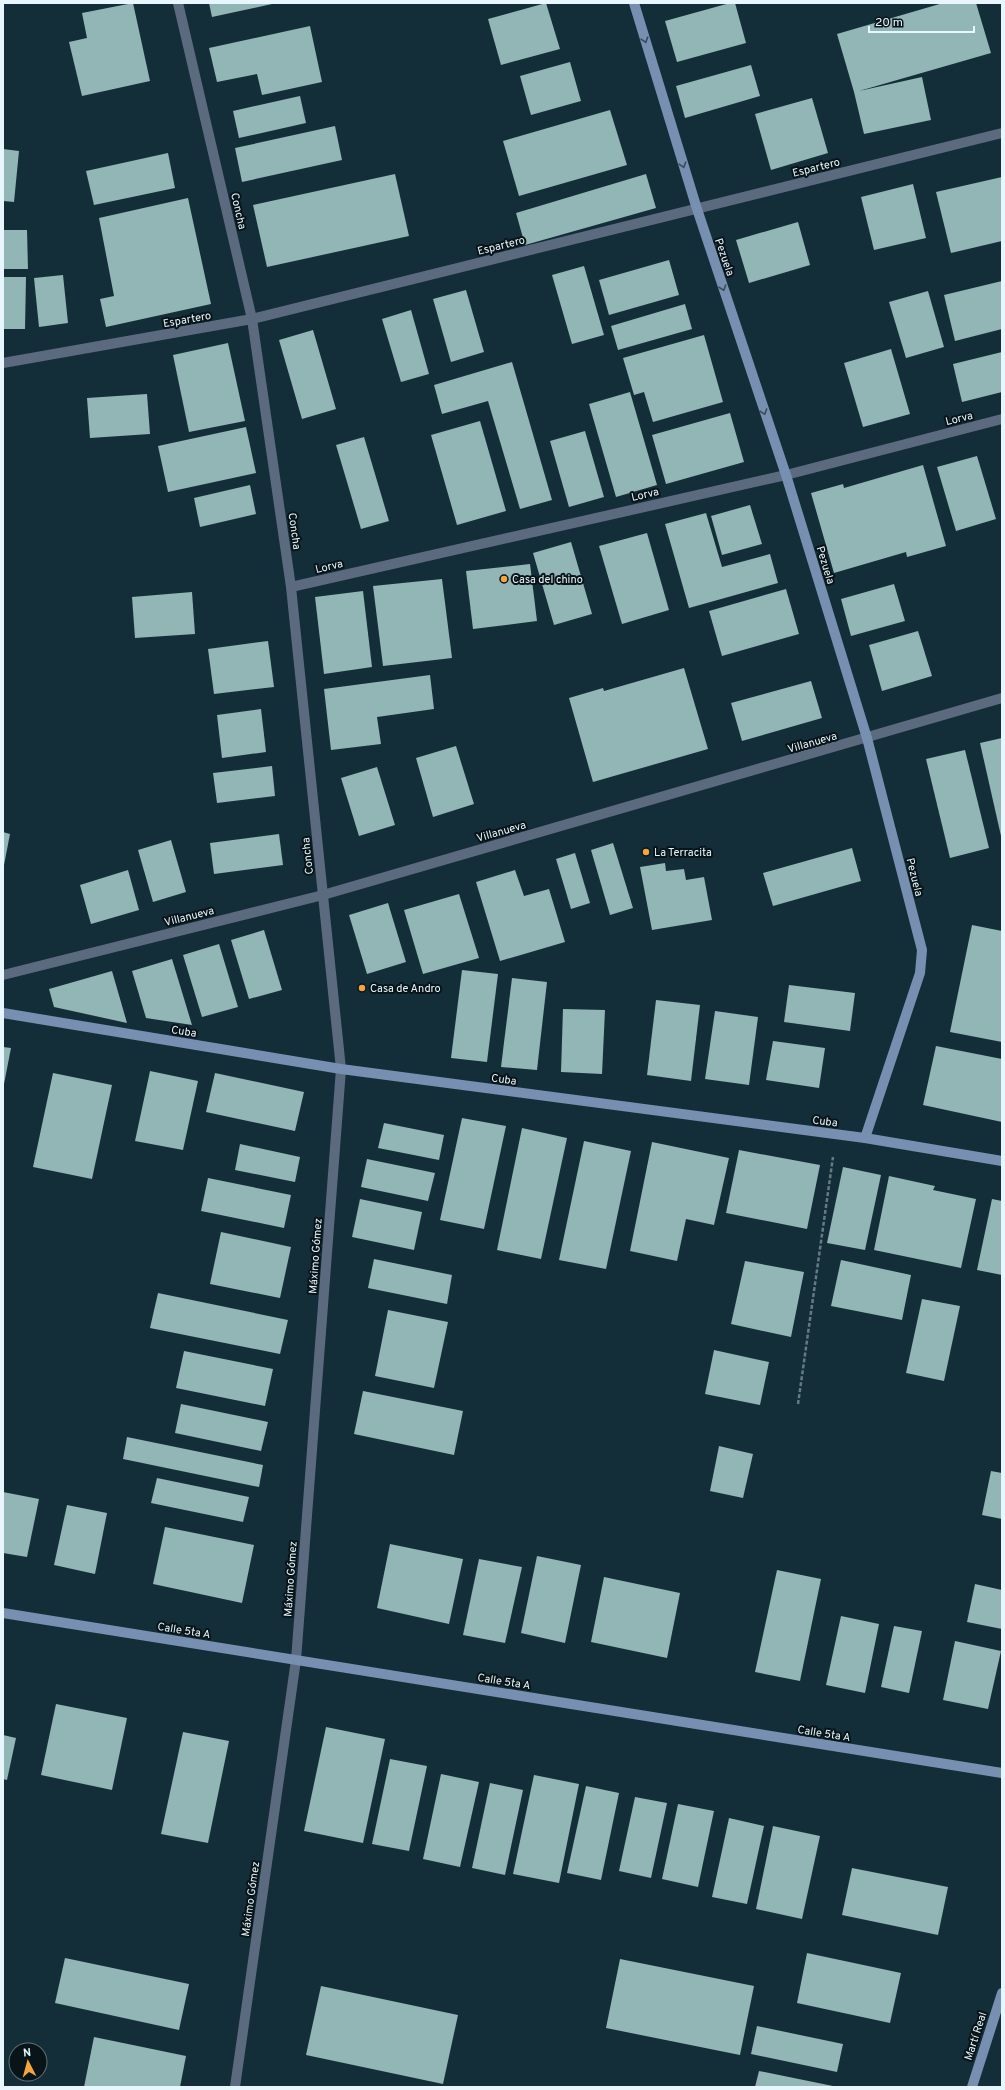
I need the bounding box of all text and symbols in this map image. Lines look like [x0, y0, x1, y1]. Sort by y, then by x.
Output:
scale bar [869, 8, 974, 34]
text: 20 m [875, 15, 903, 31]
one-way arrow [640, 37, 649, 44]
street label: Espartero [791, 155, 841, 181]
one-way arrow [678, 161, 687, 168]
street label: Concha [227, 192, 249, 231]
street label: Espartero [476, 233, 526, 259]
street label: Pezuela [711, 237, 737, 278]
one-way arrow [718, 285, 727, 292]
street label: Espartero [162, 309, 212, 331]
one-way arrow [760, 408, 768, 415]
street label: Lorva [944, 409, 975, 429]
street label: Lorva [630, 485, 661, 505]
street label: Concha [284, 512, 304, 551]
street label: Pezuela [813, 545, 838, 586]
street label: Lorva [314, 557, 345, 577]
place label: Casa del chino [512, 573, 583, 587]
marker: Casa del chino [499, 574, 509, 584]
street label: Villanueva [786, 729, 839, 757]
street label: Villanueva [475, 818, 528, 846]
street label: Concha [299, 836, 317, 875]
place label: La Terracita [654, 846, 712, 860]
marker: La Terracita [641, 847, 651, 857]
street label: Pezuela [903, 857, 926, 898]
street label: Villanueva [163, 904, 216, 930]
place label: Casa de Andro [370, 982, 441, 996]
marker: Casa de Andro [357, 983, 367, 993]
street label: Cuba [170, 1023, 198, 1041]
street label: Cuba [490, 1071, 518, 1089]
street label: Cuba [811, 1113, 839, 1131]
street label: Máximo Gómez [306, 1218, 326, 1294]
street label: Máximo Gómez [281, 1541, 301, 1617]
street label: Calle 5ta A [156, 1620, 211, 1642]
street label: Calle 5ta A [476, 1671, 531, 1693]
street label: Calle 5ta A [796, 1723, 851, 1745]
street label: Máximo Gómez [239, 1861, 263, 1938]
street label: Martí Real [962, 2010, 990, 2062]
north arrow [8, 2042, 48, 2082]
text: N [22, 2046, 32, 2060]

